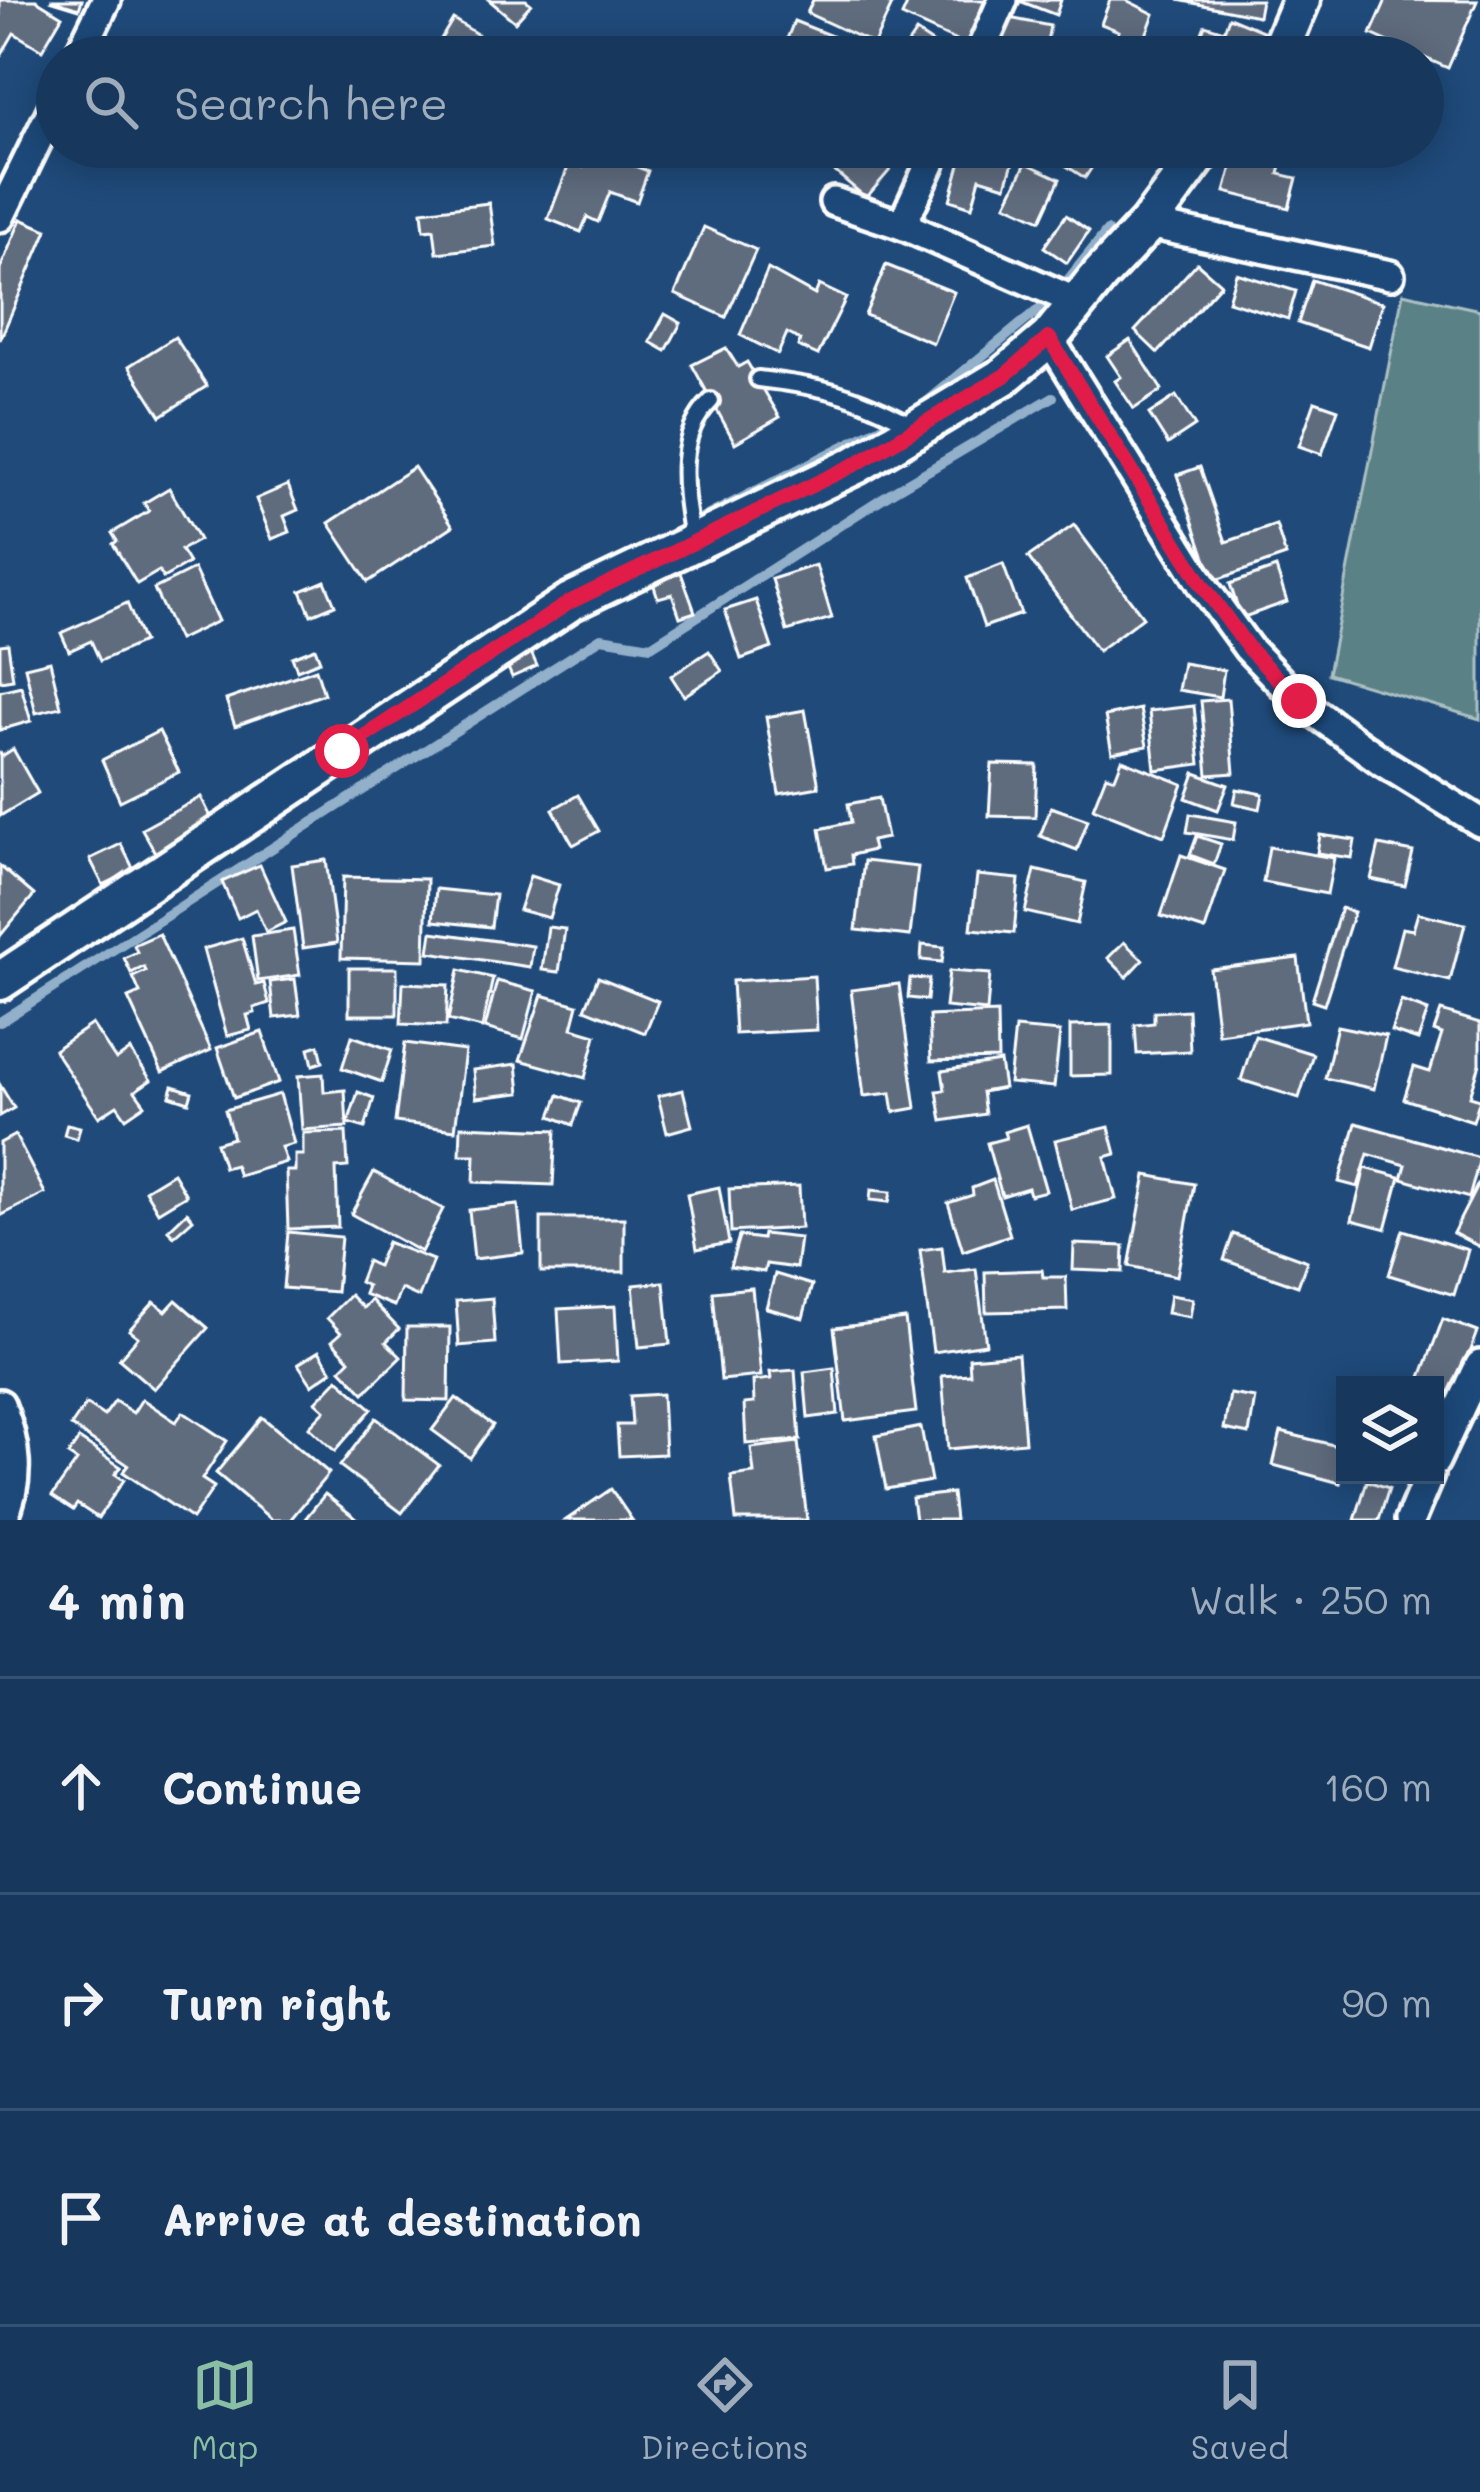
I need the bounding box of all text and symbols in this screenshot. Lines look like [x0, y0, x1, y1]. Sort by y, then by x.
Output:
search box [36, 36, 1444, 168]
icon: search [78, 69, 144, 135]
text: Search here [174, 73, 448, 131]
route end [1272, 674, 1326, 728]
route start [315, 724, 369, 778]
map controls [1336, 1376, 1444, 1484]
button: layers [1336, 1376, 1444, 1484]
text: 4 min [48, 1565, 186, 1632]
text: Walk · 250 m [1189, 1573, 1432, 1624]
icon: ahead [48, 1753, 114, 1819]
text: Continue [162, 1757, 362, 1815]
text: 160 m [1323, 1760, 1432, 1811]
icon: right [48, 1969, 114, 2035]
text: Turn right [162, 1973, 391, 2031]
text: 90 m [1341, 1976, 1432, 2027]
icon: arrive [48, 2185, 114, 2251]
text: Arrive at destination [162, 2189, 642, 2247]
tab: Map [191, 2352, 258, 2467]
tab: Directions [641, 2352, 808, 2467]
tab: Saved [1191, 2352, 1289, 2467]

